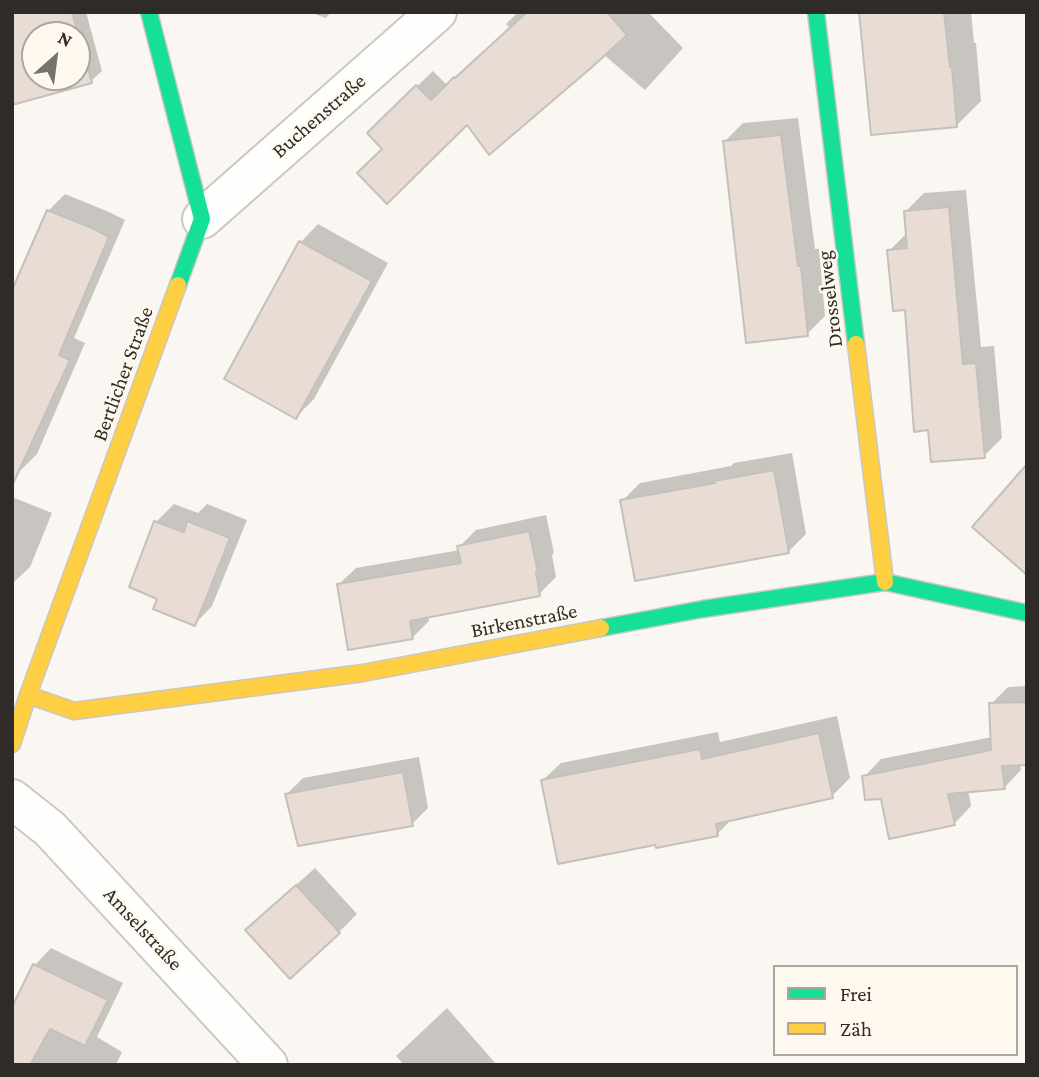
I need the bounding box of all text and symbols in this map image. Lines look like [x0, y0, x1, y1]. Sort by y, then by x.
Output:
north arrow [21, 21, 91, 91]
text: N [54, 26, 76, 51]
street label: Buchenstraße [267, 68, 371, 164]
street label: Drosselweg [812, 249, 848, 349]
street label: Bertlicher Straße [87, 303, 159, 445]
street label: Birkenstraße [469, 598, 579, 644]
street label: Amselstraße [98, 882, 188, 976]
legend [773, 965, 1018, 1056]
text: Frei [840, 982, 872, 1006]
text: Zäh [840, 1017, 872, 1041]

